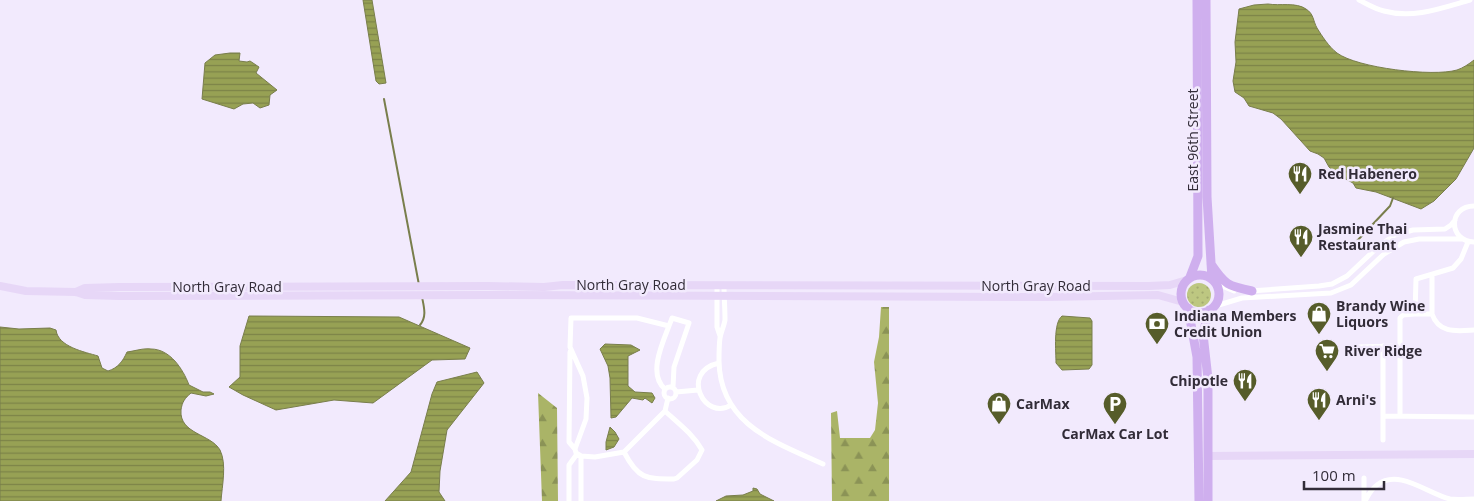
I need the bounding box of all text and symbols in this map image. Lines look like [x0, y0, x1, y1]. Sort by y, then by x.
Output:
street label: East 96th Street [1183, 88, 1202, 192]
restaurant icon: Red Habenero [1287, 161, 1313, 195]
place label: Red Habenero [1318, 164, 1417, 183]
place label: Jasmine Thai Restaurant [1316, 219, 1407, 254]
restaurant icon: Jasmine Thai Restaurant [1288, 224, 1314, 258]
street label: North Gray Road [576, 275, 686, 294]
street label: North Gray Road [981, 276, 1091, 295]
street label: North Gray Road [172, 277, 282, 296]
place label: Brandy Wine Liquors [1336, 296, 1425, 331]
shop icon: Brandy Wine Liquors [1306, 301, 1332, 335]
place label: Indiana Members Credit Union [1174, 306, 1296, 341]
bank icon: Indiana Members Credit Union [1144, 311, 1170, 345]
supermarket icon: River Ridge [1314, 338, 1340, 372]
place label: River Ridge [1344, 341, 1422, 360]
restaurant icon: Chipotle [1232, 368, 1258, 402]
place label: Chipotle [1169, 371, 1228, 390]
restaurant icon: Arni's [1306, 387, 1332, 421]
place label: Arni's [1336, 390, 1376, 409]
shop icon: CarMax [986, 391, 1012, 425]
parking icon: CarMax Car Lot [1102, 391, 1128, 425]
place label: CarMax [1016, 394, 1070, 413]
place label: CarMax Car Lot [1061, 424, 1169, 443]
scale bar [1304, 458, 1384, 490]
text: 100 m [1312, 465, 1356, 485]

